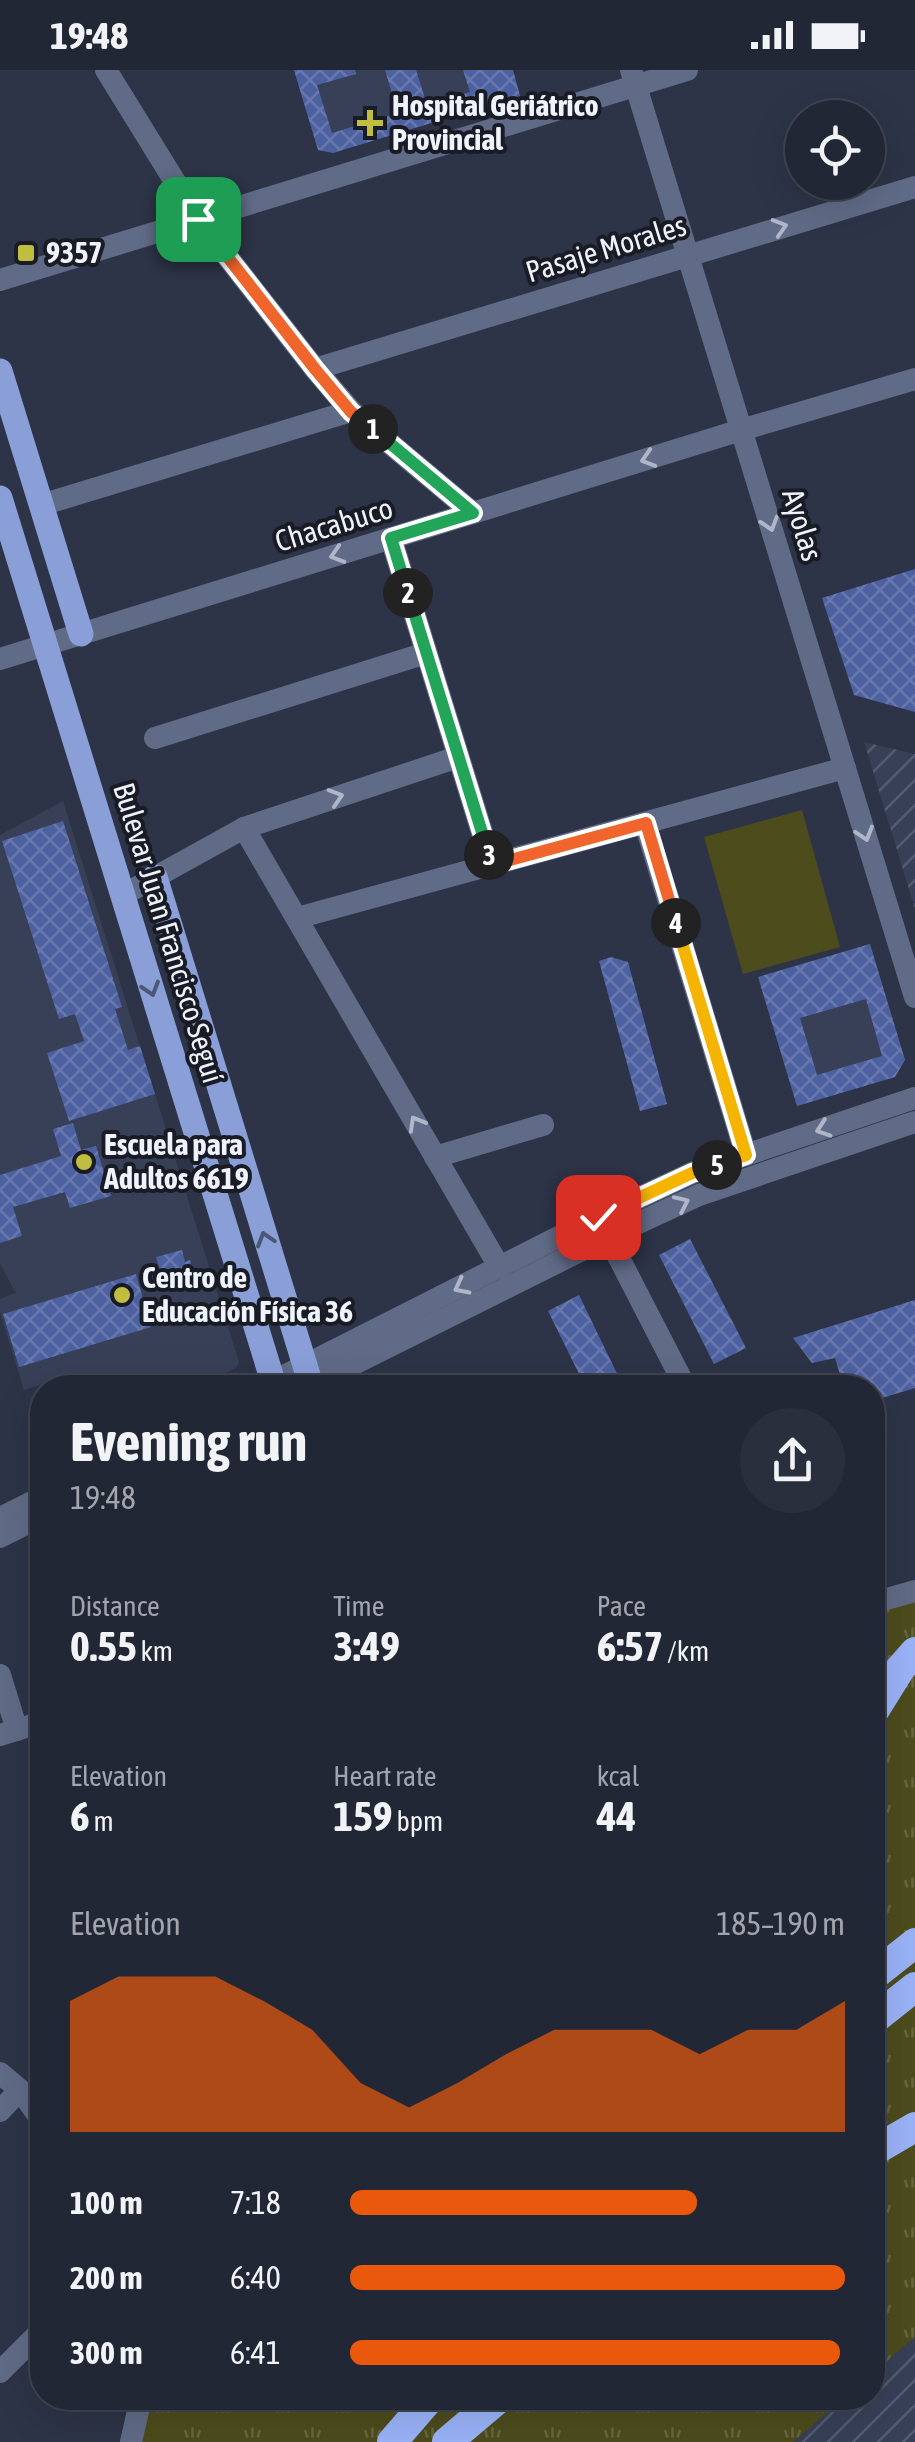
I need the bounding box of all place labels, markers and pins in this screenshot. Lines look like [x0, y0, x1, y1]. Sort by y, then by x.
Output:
place label: Hospital Geriátrico Provincial [392, 88, 599, 156]
marker: Hospital Geriátrico Provincial [357, 110, 383, 136]
pin [156, 177, 241, 262]
place label: 9357 [46, 235, 102, 269]
marker: 9357 [15, 242, 37, 264]
pin: 1 [348, 404, 398, 454]
pin: 2 [383, 568, 433, 618]
pin: 3 [464, 830, 514, 880]
pin: 4 [651, 898, 701, 948]
place label: Escuela para Adultos 6619 [103, 1127, 249, 1195]
pin: 5 [692, 1140, 742, 1190]
marker: Escuela para Adultos 6619 [73, 1151, 95, 1173]
pin [556, 1175, 641, 1260]
place label: Centro de Educación Física 36 [142, 1260, 353, 1328]
marker: Centro de Educación Física 36 [111, 1284, 133, 1306]

